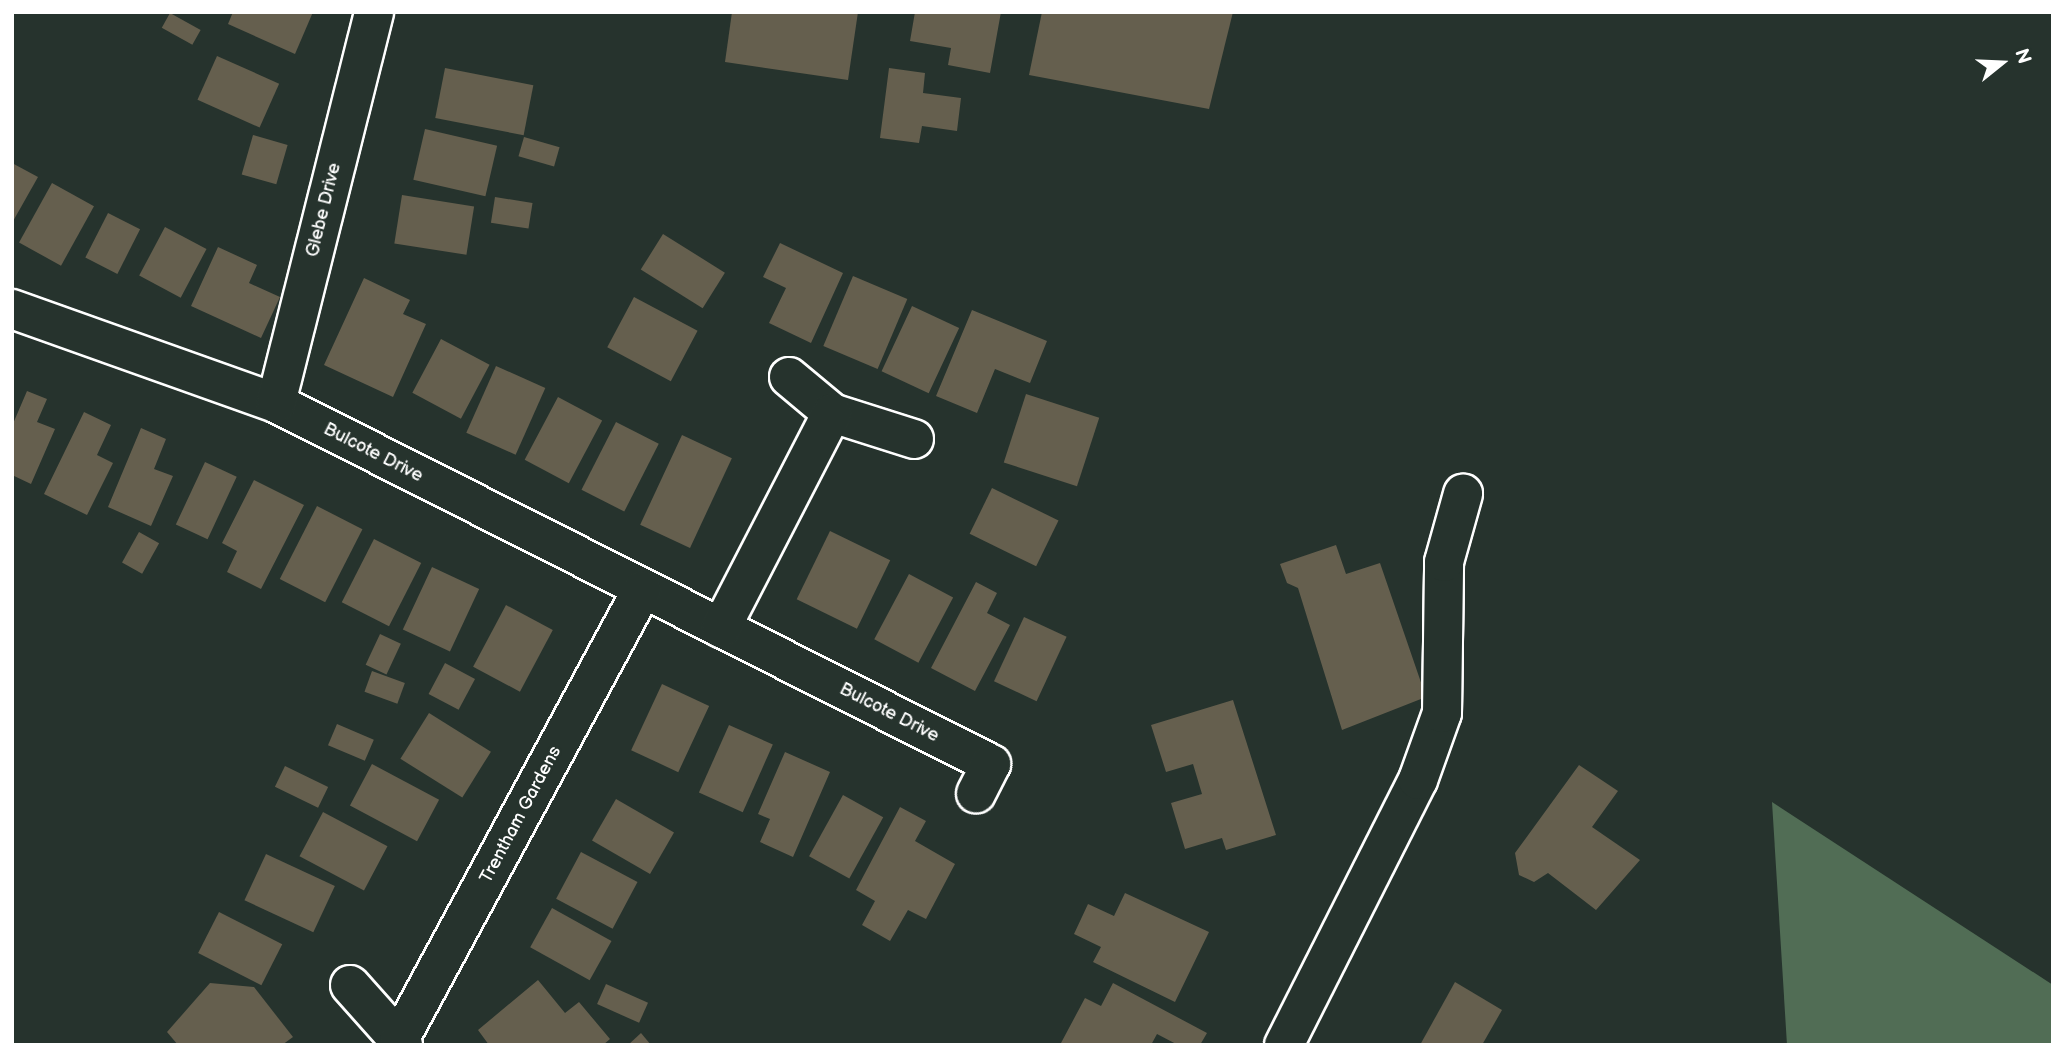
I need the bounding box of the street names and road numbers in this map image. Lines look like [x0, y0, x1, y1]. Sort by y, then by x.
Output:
street label: Glebe Drive [302, 161, 346, 259]
street label: Bulcote Drive [320, 419, 426, 487]
street label: Bulcote Drive [836, 679, 942, 747]
street label: Trentham Gardens [476, 743, 566, 887]

